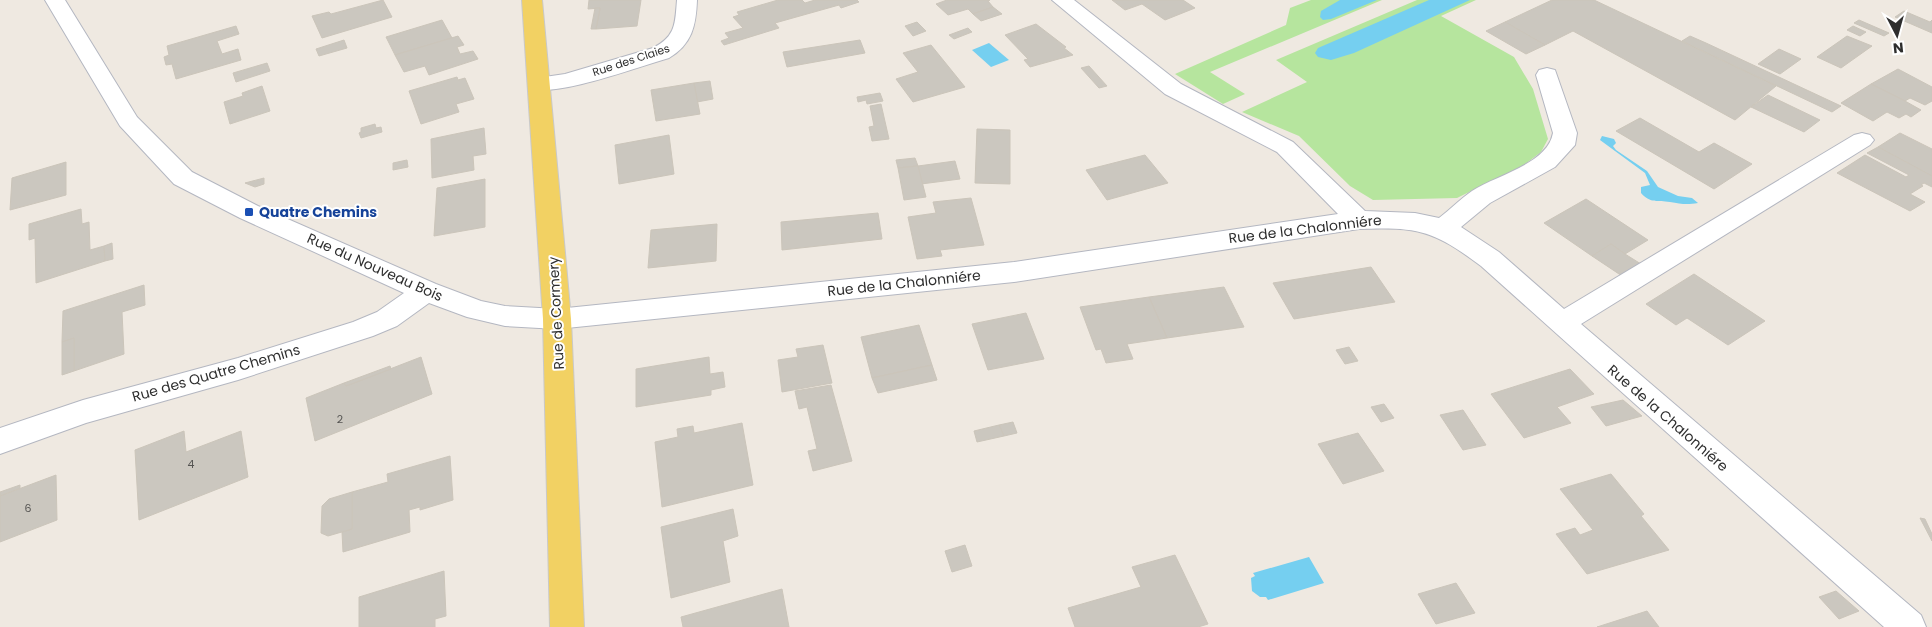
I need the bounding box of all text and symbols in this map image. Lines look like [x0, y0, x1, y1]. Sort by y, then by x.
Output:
north arrow [1872, 10, 1922, 60]
text: N [1892, 37, 1905, 58]
street label: Rue des Claies [590, 40, 672, 80]
place label: Quatre Chemins [259, 202, 377, 222]
marker: Quatre Chemins [243, 206, 255, 218]
street label: Rue de la Chalonniére [1227, 210, 1383, 248]
street label: Rue du Nouveau Bois [304, 228, 446, 306]
street label: Rue de Cormery [543, 256, 569, 370]
street label: Rue de la Chalonniére [826, 265, 982, 301]
street label: Rue des Quatre Chemins [130, 339, 302, 407]
street label: Rue de la Chalonniére [1603, 360, 1733, 476]
house number: 2 [337, 411, 343, 427]
house number: 4 [188, 456, 195, 472]
house number: 6 [25, 500, 32, 516]

